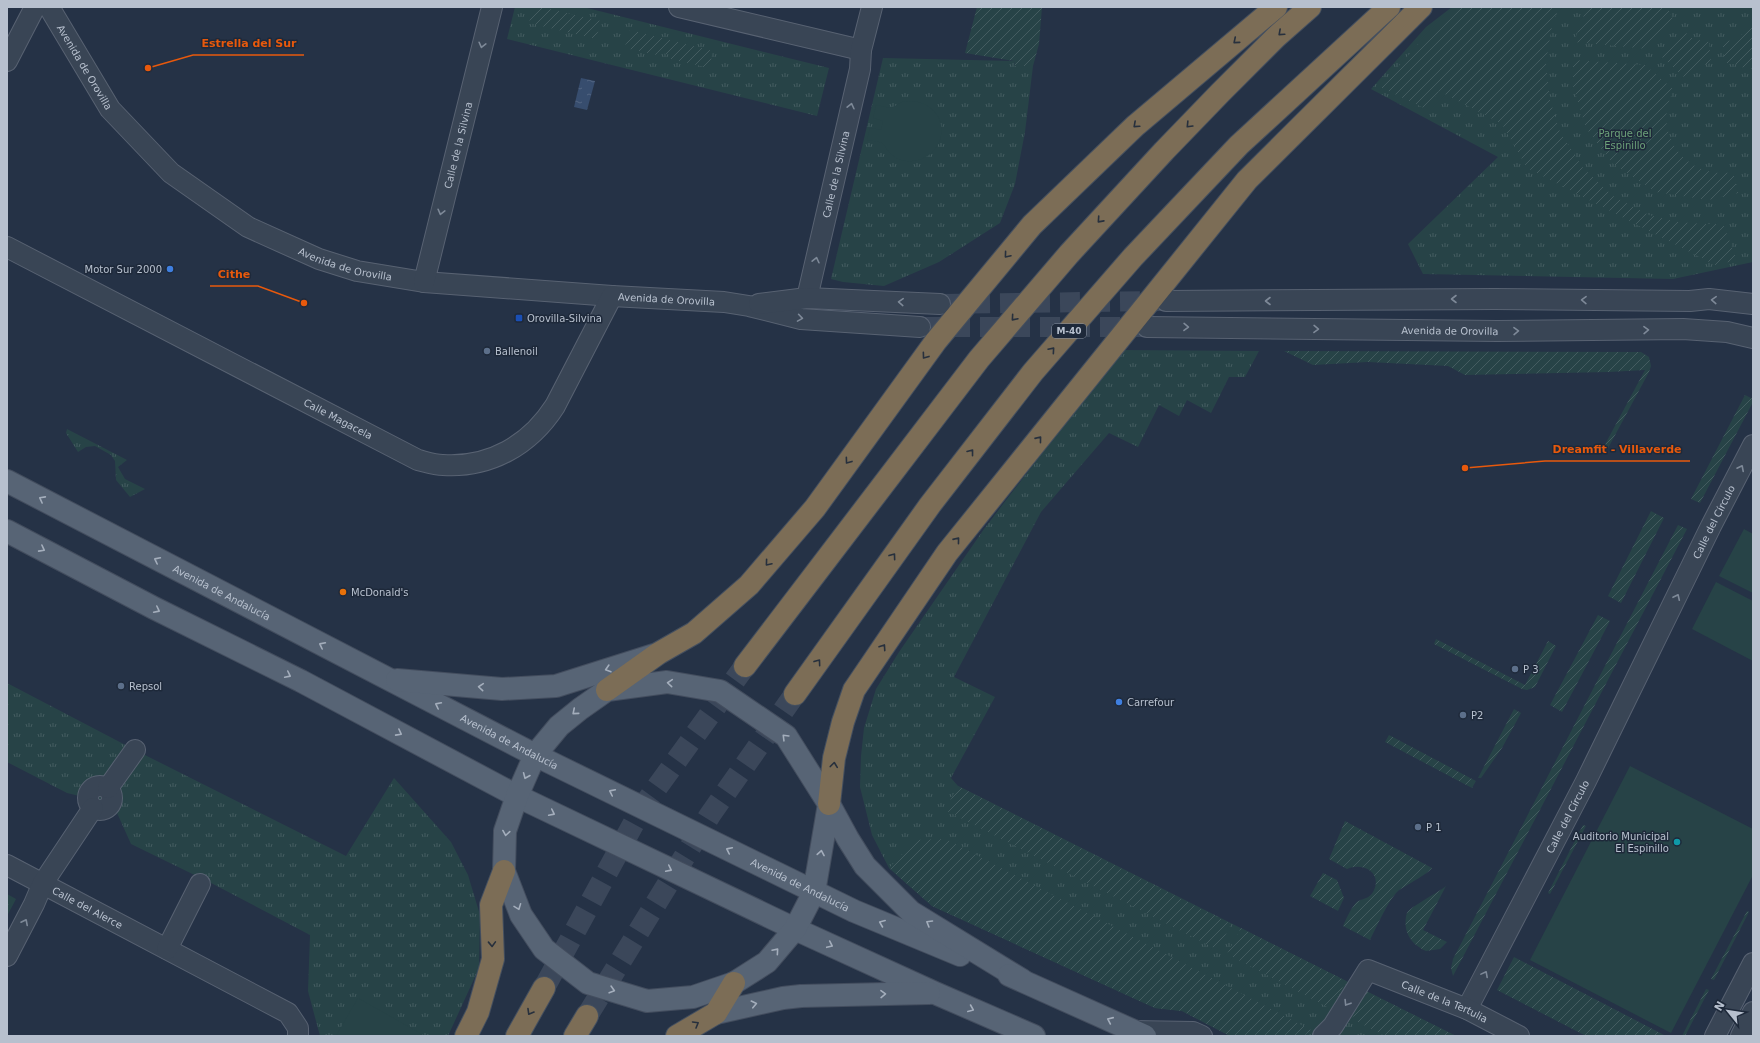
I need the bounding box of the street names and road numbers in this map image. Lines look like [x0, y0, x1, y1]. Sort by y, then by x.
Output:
street label: Avenida de Orovilla [55, 23, 114, 112]
street label: Calle de la Silvina [442, 101, 474, 190]
street label: Calle de la Silvina [821, 130, 852, 219]
street label: Avenida de Orovilla [297, 245, 393, 283]
street label: Avenida de Orovilla [618, 291, 715, 308]
road number: M-40 [1052, 324, 1086, 338]
street label: Avenida de Orovilla [1401, 325, 1499, 337]
street label: Calle Magacela [302, 397, 374, 441]
street label: Calle del Círculo [1691, 483, 1737, 561]
street label: Avenida de Andalucía [171, 563, 272, 623]
street label: Avenida de Andalucía [459, 712, 560, 771]
street label: Calle del Círculo [1544, 778, 1591, 855]
street label: Avenida de Andalucía [749, 856, 851, 914]
street label: Calle del Alerce [50, 885, 124, 931]
street label: Calle de la Tertulia [1400, 979, 1489, 1025]

